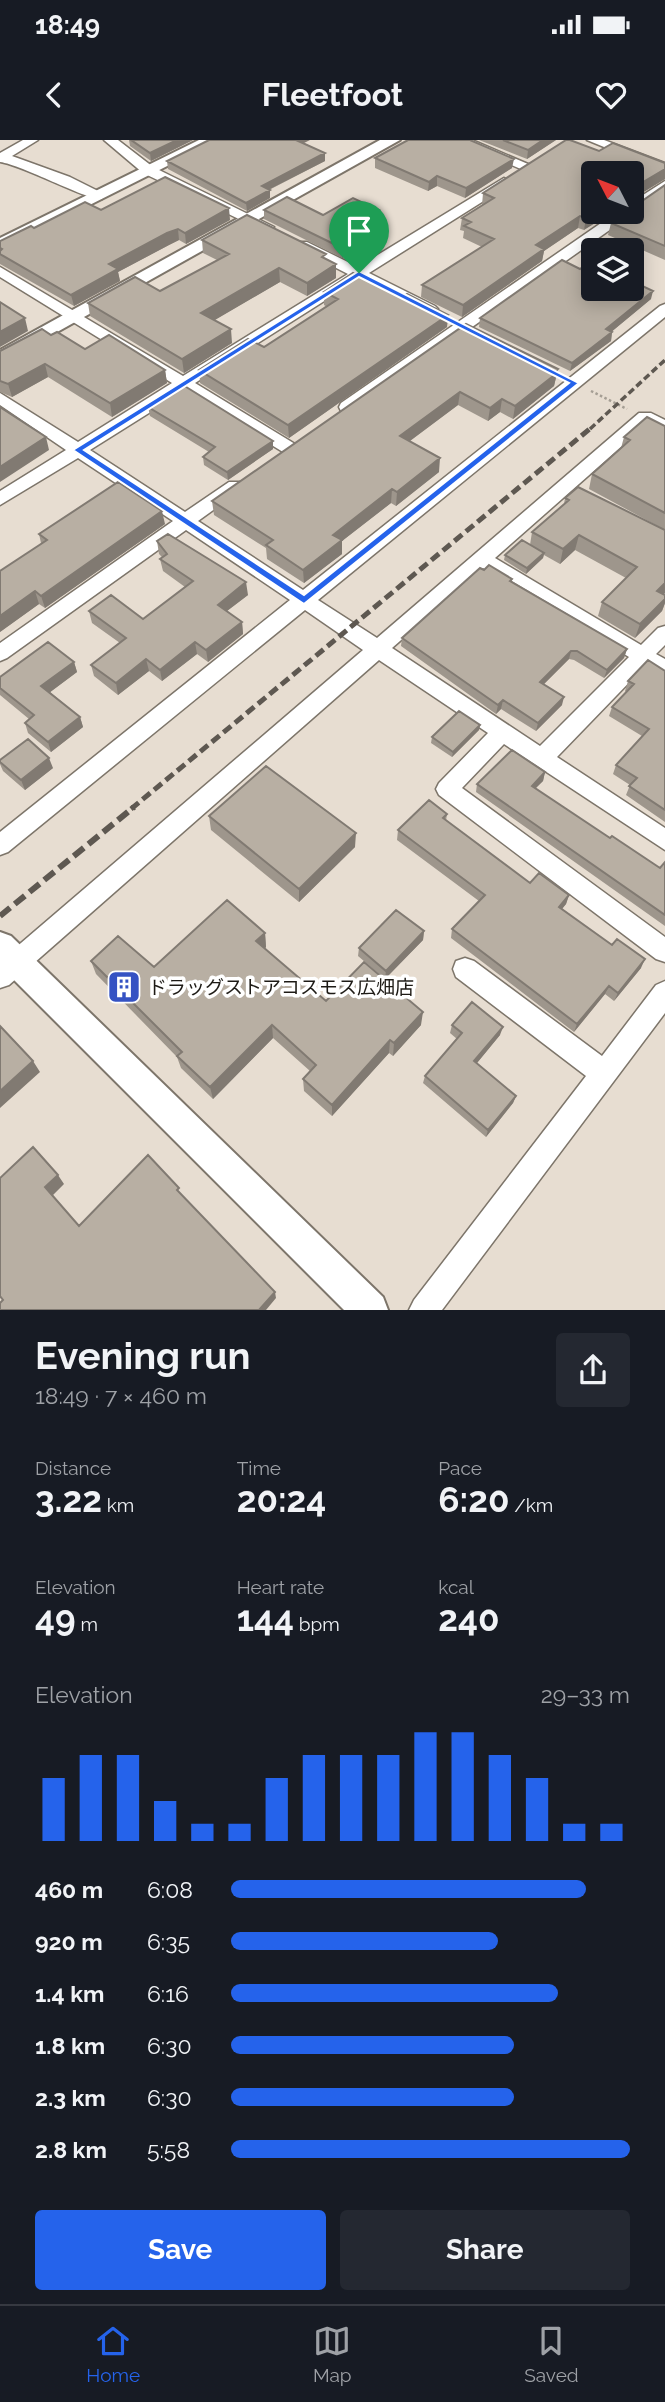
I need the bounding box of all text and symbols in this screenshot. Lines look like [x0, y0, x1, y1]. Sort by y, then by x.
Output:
text: 18:49 [35, 10, 100, 40]
icon: back [35, 76, 73, 114]
text: Fleetfoot [262, 76, 403, 113]
icon: heart [592, 76, 630, 114]
north arrow [581, 161, 644, 224]
map controls [581, 161, 644, 301]
pin [329, 201, 389, 273]
icon: arrive [340, 212, 378, 250]
button: layers [581, 238, 644, 301]
building icon: ドラッグストアコスモス広畑店 [105, 968, 143, 1006]
place label: ドラッグストアコスモス広畑店 [148, 976, 414, 998]
text: Evening run [35, 1333, 250, 1378]
button: share [556, 1333, 630, 1407]
text: 18:49 · 7 × 460 m [35, 1382, 207, 1409]
text: Distance [35, 1457, 111, 1479]
text: Time [237, 1457, 281, 1479]
text: Pace [438, 1457, 482, 1479]
text: 3.22 [35, 1479, 102, 1520]
text: 20:24 [237, 1479, 326, 1520]
text: 6:20 [438, 1479, 509, 1520]
text: km [102, 1494, 134, 1516]
text: /km [509, 1494, 553, 1516]
text: Elevation [35, 1576, 116, 1598]
text: Heart rate [237, 1576, 324, 1598]
text: kcal [438, 1576, 474, 1598]
text: 49 [35, 1598, 76, 1639]
text: 144 [237, 1598, 294, 1639]
text: 240 [438, 1598, 500, 1639]
text: m [76, 1613, 98, 1635]
text: bpm [294, 1613, 340, 1635]
text: Elevation [35, 1681, 133, 1708]
text: 29–33 m [541, 1681, 630, 1708]
text: 460 m [35, 1876, 103, 1903]
text: 6:08 [147, 1876, 193, 1903]
text: 920 m [35, 1928, 103, 1955]
text: 6:35 [147, 1928, 190, 1955]
text: 1.4 km [35, 1980, 104, 2007]
text: 6:16 [147, 1980, 189, 2007]
text: 1.8 km [35, 2032, 105, 2059]
text: 6:30 [147, 2032, 192, 2059]
text: 2.3 km [35, 2084, 106, 2111]
text: 6:30 [147, 2084, 192, 2111]
text: 2.8 km [35, 2136, 107, 2163]
text: 5:58 [147, 2136, 190, 2163]
button: Save [35, 2210, 326, 2290]
button: Share [340, 2210, 630, 2290]
tab: Home [86, 2322, 140, 2386]
tab: Map [313, 2322, 352, 2386]
tab: Saved [524, 2322, 579, 2386]

